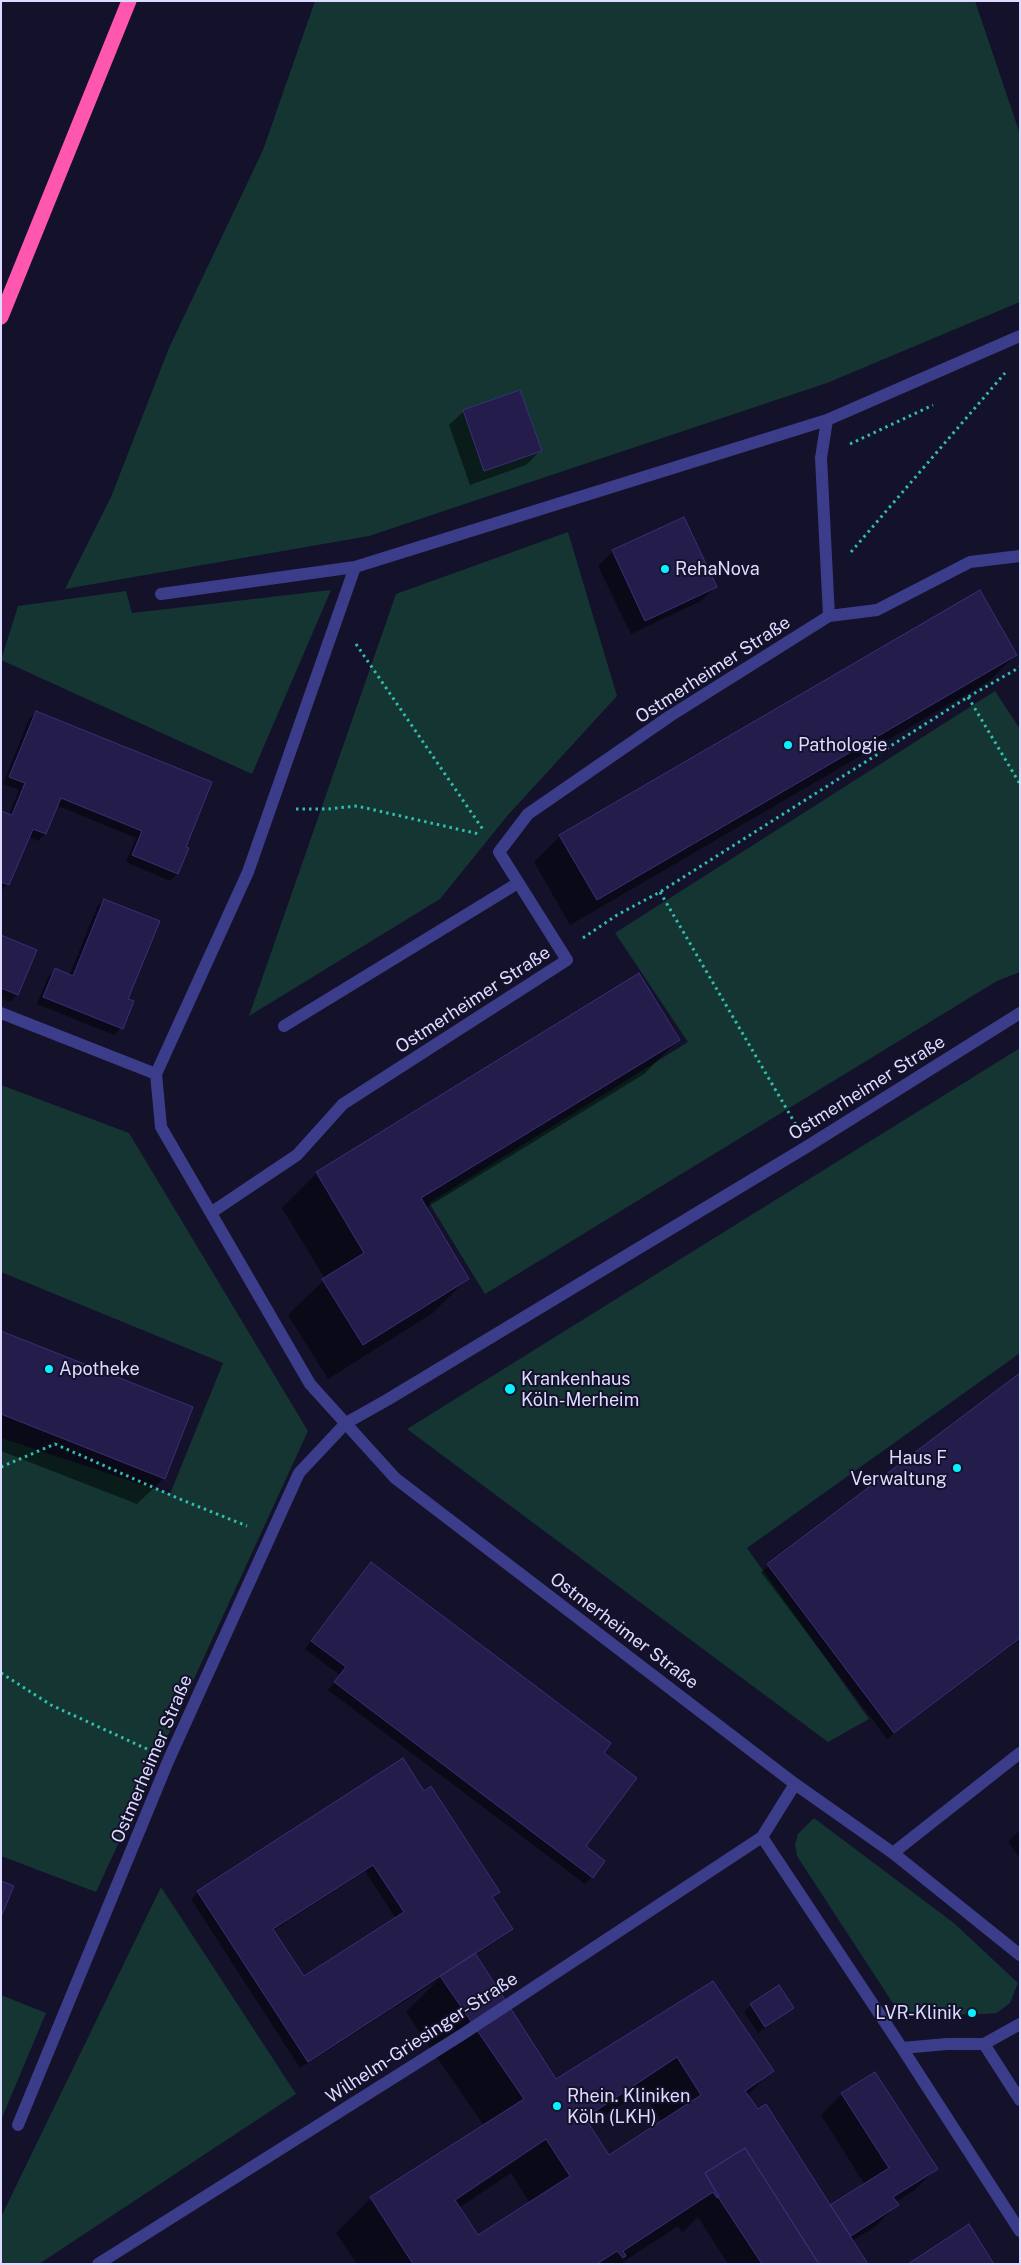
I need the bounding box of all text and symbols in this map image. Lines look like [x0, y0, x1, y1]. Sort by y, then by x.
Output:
place label: RehaNova [675, 558, 760, 580]
marker: RehaNova [659, 563, 671, 575]
street label: Ostmerheimer Straße [631, 612, 795, 728]
place label: Pathologie [798, 734, 887, 756]
marker: Pathologie [782, 739, 794, 751]
street label: Ostmerheimer Straße [391, 942, 555, 1058]
street label: Ostmerheimer Straße [785, 1031, 949, 1145]
place label: Apotheke [59, 1358, 140, 1380]
marker: Apotheke [43, 1363, 55, 1375]
place label: Krankenhaus Köln-Merheim [521, 1368, 639, 1410]
marker: Krankenhaus Köln-Merheim [503, 1382, 517, 1396]
place label: Haus F Verwaltung [851, 1447, 947, 1490]
marker: Haus F Verwaltung [951, 1462, 963, 1474]
street label: Ostmerheimer Straße [545, 1568, 703, 1694]
street label: Ostmerheimer Straße [107, 1672, 197, 1846]
street label: Wilhelm-Griesinger-Straße [322, 1968, 522, 2108]
place label: LVR-Klinik [875, 2002, 962, 2024]
marker: LVR-Klinik [966, 2007, 978, 2019]
place label: Rhein. Kliniken Köln (LKH) [567, 2085, 690, 2128]
marker: Rhein. Kliniken Köln (LKH) [551, 2100, 563, 2112]

